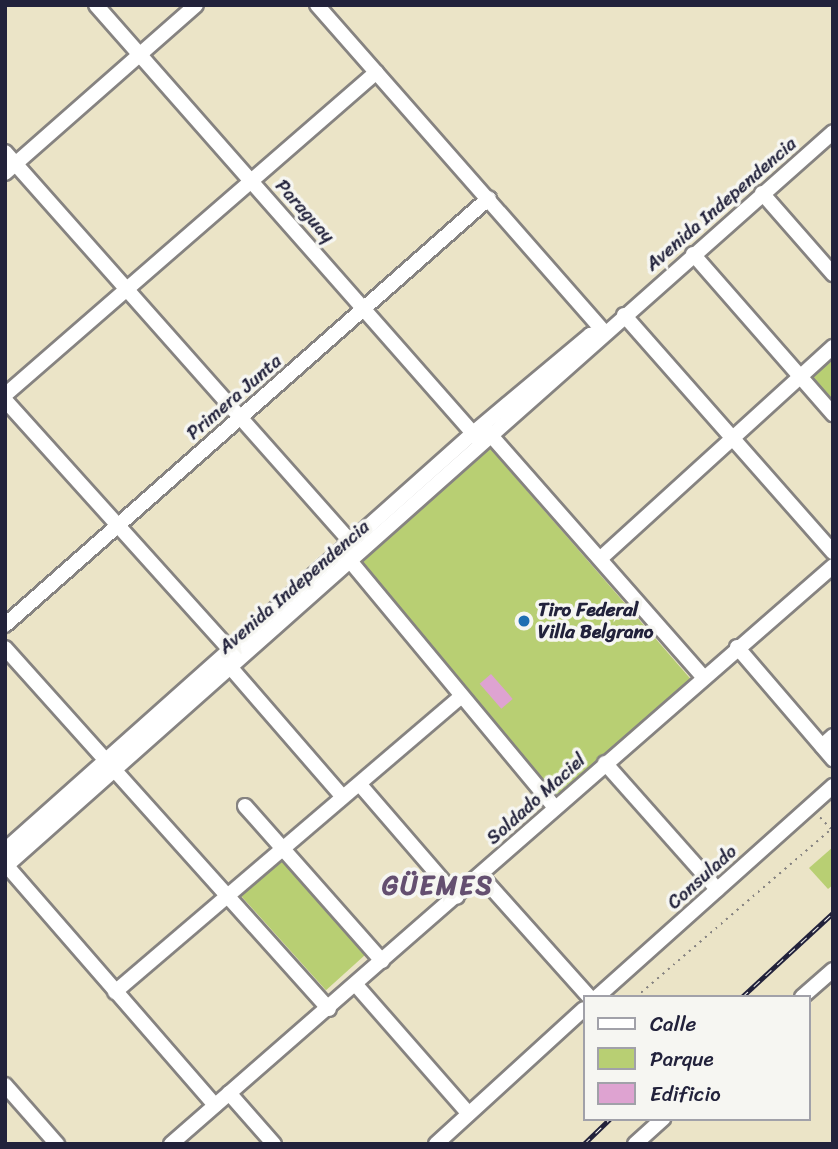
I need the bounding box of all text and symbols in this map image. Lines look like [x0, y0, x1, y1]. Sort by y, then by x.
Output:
street label: Avenida Independencia [641, 132, 801, 276]
street label: Paraguay [271, 175, 339, 247]
street label: Primera Junta [182, 350, 286, 444]
street label: Avenida Independencia [214, 515, 374, 659]
place label: Tiro Federal Villa Belgrano [538, 599, 654, 643]
marker: Tiro Federal Villa Belgrano [516, 613, 532, 629]
street label: Soldado Maciel [482, 749, 590, 849]
street label: Consulado [663, 840, 741, 914]
district label: GÜEMES [384, 870, 492, 902]
legend [582, 995, 810, 1121]
text: Calle [650, 1005, 696, 1043]
text: Parque [650, 1040, 714, 1078]
text: Edificio [650, 1075, 721, 1113]

